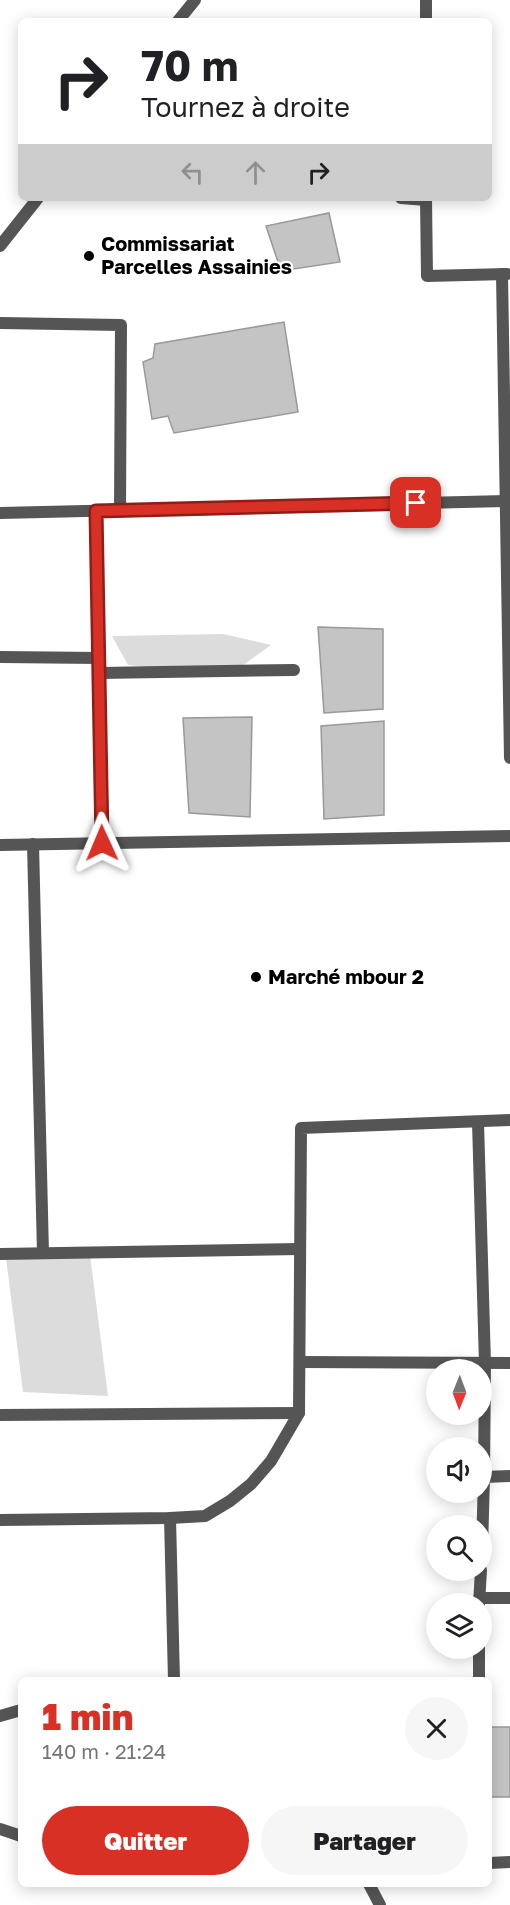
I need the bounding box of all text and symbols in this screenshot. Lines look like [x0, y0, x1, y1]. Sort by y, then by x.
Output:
text: 70 m [141, 40, 238, 90]
icon: right [42, 42, 120, 120]
text: Tournez à droite [141, 91, 350, 123]
icon: left [176, 156, 209, 189]
icon: ahead [239, 156, 272, 189]
icon: right [302, 156, 335, 189]
place label: Commissariat Parcelles Assainies [101, 231, 292, 278]
marker: Commissariat Parcelles Assainies [82, 249, 96, 263]
pin [390, 477, 441, 528]
icon: arrive [399, 486, 432, 519]
position arrow [70, 811, 134, 875]
place label: Marché mbour 2 [268, 964, 424, 988]
marker: Marché mbour 2 [249, 970, 263, 984]
north arrow [426, 1359, 492, 1425]
map controls [426, 1359, 492, 1659]
button: sound [426, 1437, 492, 1503]
button: search [426, 1515, 492, 1581]
button: layers [426, 1593, 492, 1659]
text: 1 min [42, 1695, 133, 1738]
button: close [405, 1697, 468, 1760]
text: 140 m · 21:24 [42, 1739, 166, 1763]
button: Quitter [42, 1806, 249, 1875]
button: Partager [261, 1806, 468, 1875]

